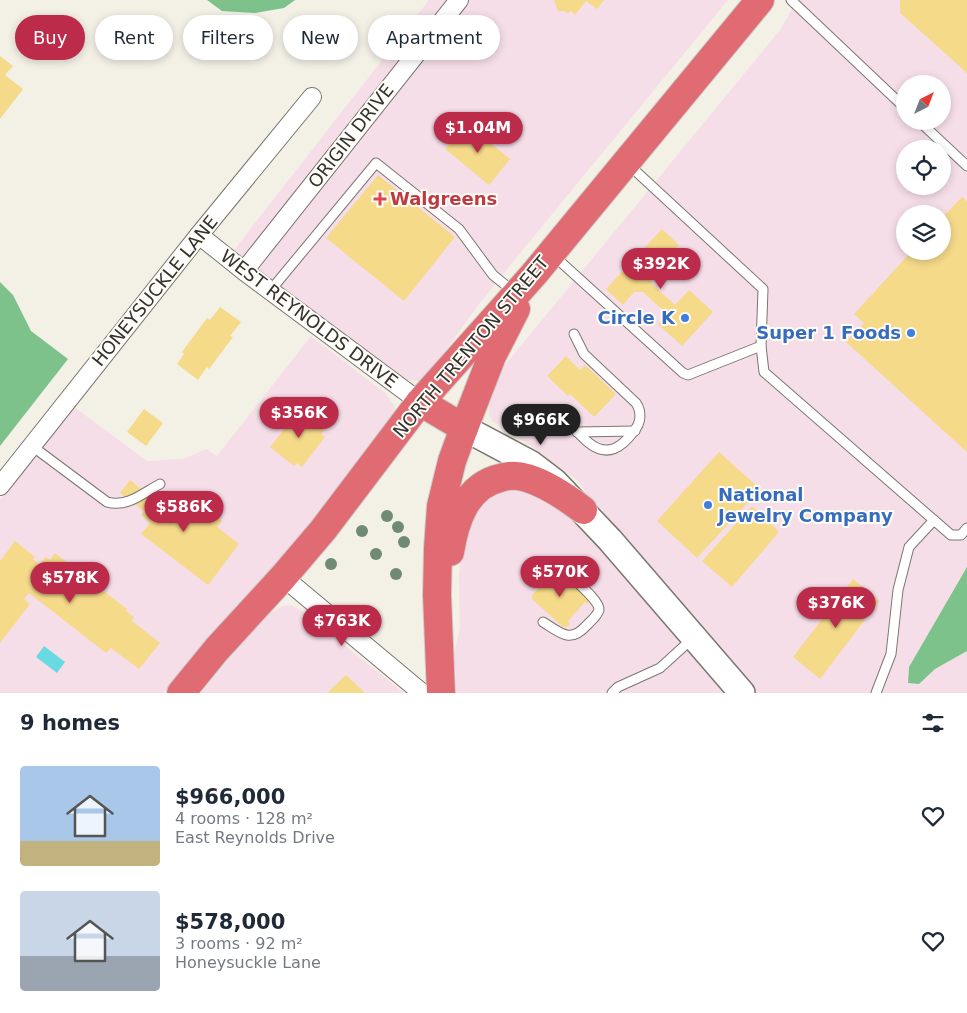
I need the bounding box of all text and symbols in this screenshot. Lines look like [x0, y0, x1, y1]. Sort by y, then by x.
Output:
chip: Buy [15, 15, 85, 60]
chip: Rent [95, 15, 173, 60]
chip: Filters [183, 15, 273, 60]
chip: New [283, 15, 358, 60]
chip: Apartment [368, 15, 500, 60]
north arrow [896, 75, 951, 130]
map controls [896, 75, 951, 260]
street label: ORIGIN DRIVE [304, 80, 398, 192]
pin: $1.04M [437, 112, 519, 154]
text: $1.04M [445, 118, 511, 137]
button: locate [896, 140, 951, 195]
place label: Walgreens [390, 188, 497, 209]
marker: Walgreens [374, 193, 386, 205]
button: layers [896, 205, 951, 260]
street label: HONEYSUCKLE LANE [88, 211, 222, 370]
street label: WEST REYNOLDS DRIVE [217, 245, 402, 392]
pin: $392K [626, 248, 696, 290]
street label: NORTH TRENTON STREET [389, 251, 553, 442]
text: $392K [633, 254, 689, 273]
place label: Circle K [597, 307, 676, 328]
marker: Circle K [679, 312, 691, 324]
place label: Super 1 Foods [756, 322, 901, 343]
marker: Super 1 Foods [905, 327, 917, 339]
pin: $356K [264, 396, 334, 439]
text: $356K [271, 403, 327, 422]
pin: $966K [506, 404, 576, 446]
text: $966K [513, 410, 569, 429]
place label: National Jewelry Company [716, 484, 893, 526]
pin: $586K [149, 490, 219, 533]
text: $586K [156, 497, 212, 516]
marker: National Jewelry Company [702, 499, 714, 511]
pin: $570K [525, 556, 595, 598]
pin: $578K [35, 562, 105, 604]
text: $570K [532, 562, 588, 581]
text: $578K [42, 568, 98, 587]
pin: $376K [801, 586, 871, 629]
text: $376K [808, 593, 864, 612]
pin: $763K [307, 604, 377, 647]
text: $763K [314, 611, 370, 630]
icon: filters [919, 709, 947, 737]
text: 9 homes [20, 711, 120, 735]
text: $966,000 [175, 785, 285, 809]
icon: home [60, 786, 120, 846]
icon: heart [919, 802, 947, 830]
text: 4 rooms · 128 m² [175, 809, 313, 828]
text: East Reynolds Drive [175, 828, 335, 847]
text: $578,000 [175, 910, 285, 934]
icon: home [60, 911, 120, 971]
icon: heart [919, 927, 947, 955]
text: 3 rooms · 92 m² [175, 934, 303, 953]
text: Honeysuckle Lane [175, 953, 321, 972]

